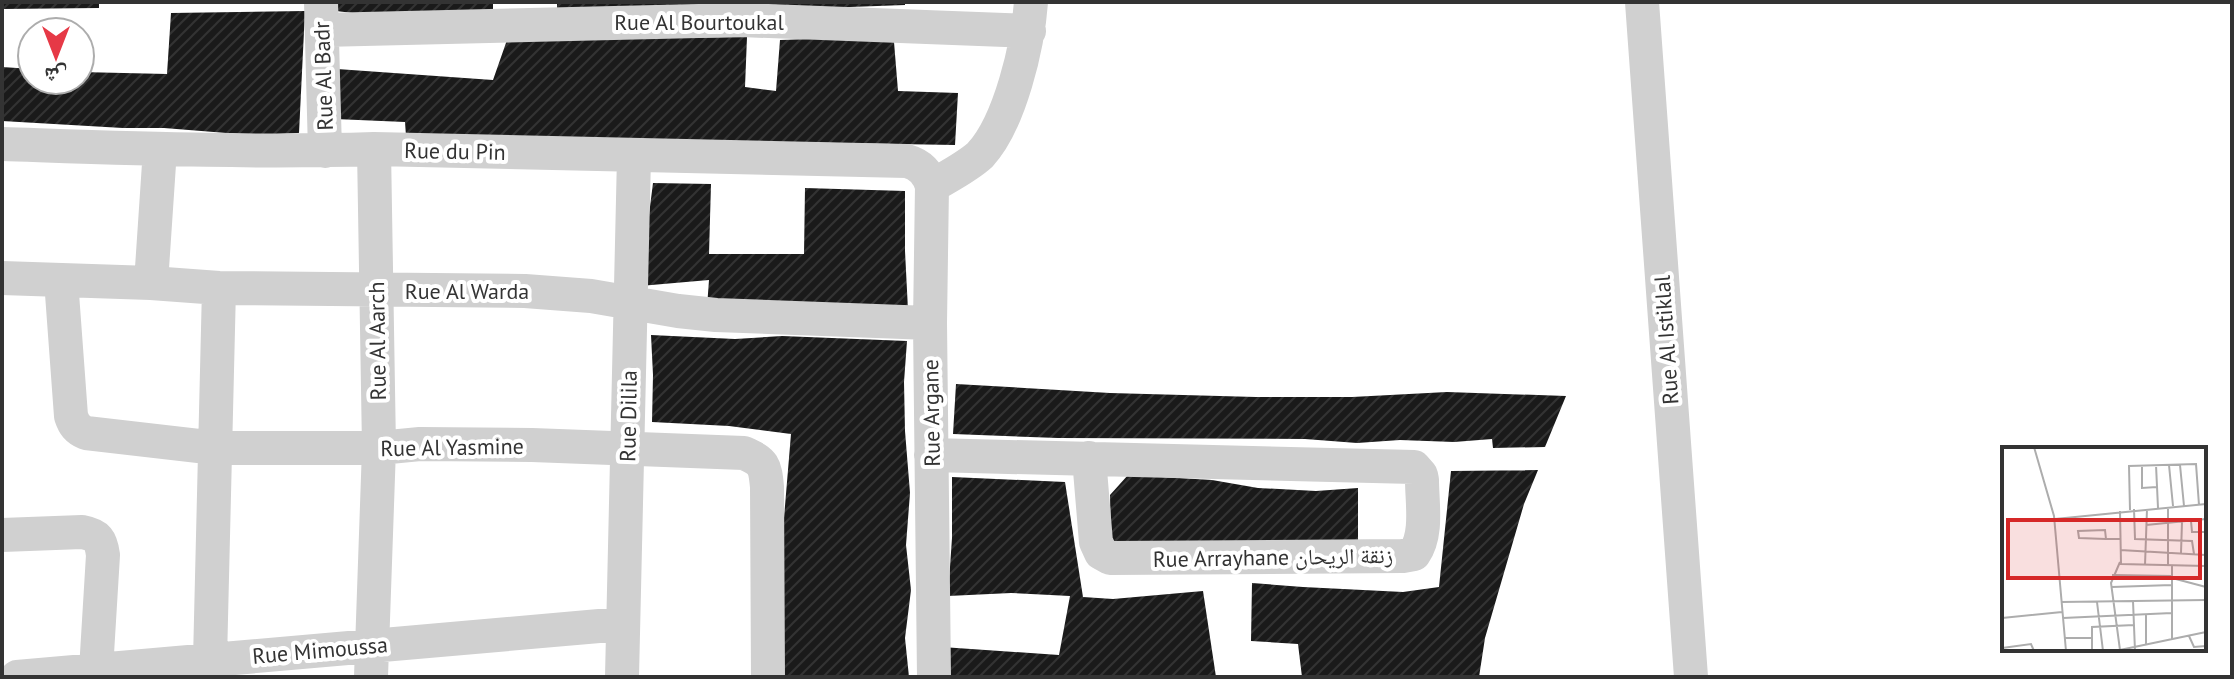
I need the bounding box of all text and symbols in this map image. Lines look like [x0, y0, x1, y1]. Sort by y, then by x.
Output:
street label: Rue Al Bourtoukal [614, 8, 784, 36]
north arrow [16, 16, 96, 96]
street label: Rue Al Badr [307, 20, 339, 131]
text: ش [44, 62, 68, 90]
street label: Rue du Pin [404, 136, 506, 166]
street label: Rue Al Istiklal [1647, 274, 1684, 406]
street label: Rue Al Warda [405, 277, 529, 305]
street label: Rue Al Aarch [362, 281, 392, 401]
street label: Rue Argane [916, 359, 946, 467]
street label: Rue Dilila [613, 370, 643, 462]
street label: Rue Al Yasmine [380, 432, 524, 462]
inset map [2002, 447, 2206, 651]
street label: Rue Arrayhane زنقة الريحان [1153, 541, 1393, 573]
street label: Rue Mimoussa [251, 630, 389, 670]

